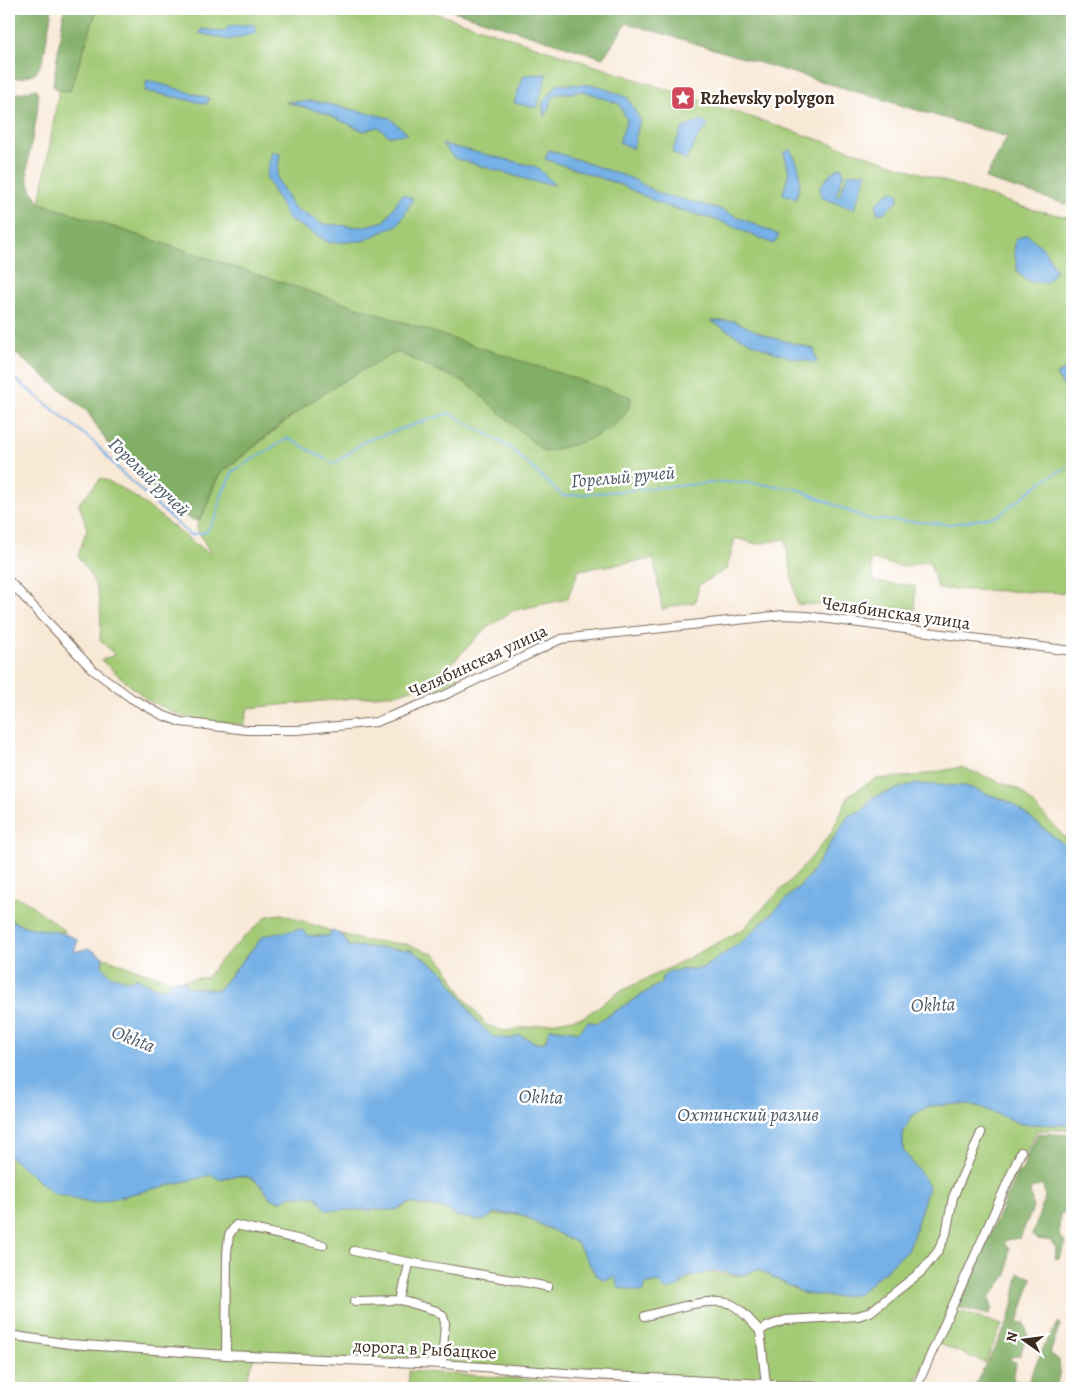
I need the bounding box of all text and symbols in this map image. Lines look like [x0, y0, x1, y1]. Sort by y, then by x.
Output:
place icon: Rzhevsky polygon [670, 85, 696, 111]
place label: Rzhevsky polygon [700, 86, 835, 110]
water label: Горелый ручей [102, 431, 196, 523]
water label: Горелый ручей [570, 460, 676, 494]
street label: Челябинская улица [820, 591, 973, 635]
street label: Челябинская улица [405, 618, 552, 704]
water label: Okhta [910, 991, 956, 1019]
water label: Okhta [108, 1019, 159, 1059]
water label: Okhta [518, 1083, 564, 1111]
water label: Охтинский разлив [677, 1102, 819, 1128]
north arrow [998, 1314, 1048, 1364]
text: N [1001, 1330, 1022, 1344]
street label: дорога в Рыбацкое [352, 1333, 497, 1365]

